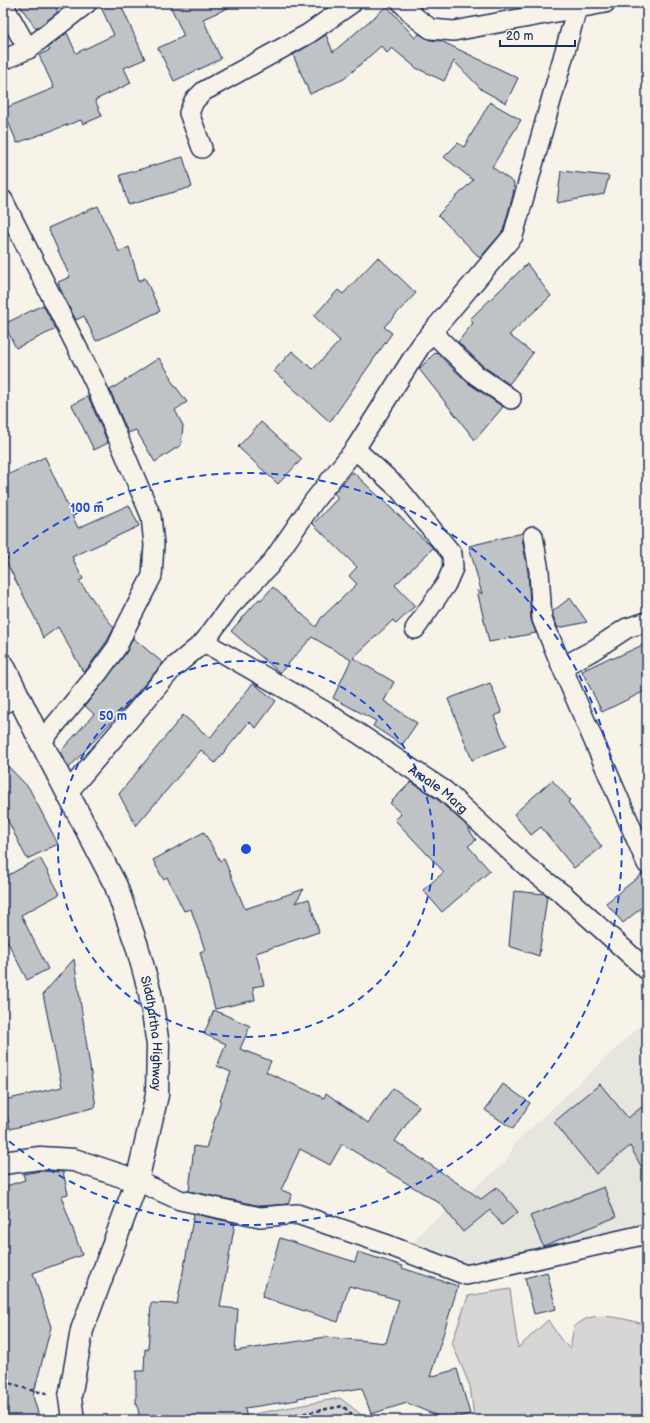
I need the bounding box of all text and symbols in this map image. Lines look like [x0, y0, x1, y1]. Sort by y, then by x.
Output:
scale bar [500, 22, 575, 48]
text: 20 m [506, 29, 533, 44]
text: 100 m [70, 501, 104, 516]
text: 50 m [99, 709, 127, 724]
street label: Amale Marg [405, 762, 471, 817]
centre of rings [239, 842, 253, 856]
street label: Siddhartha Highway [137, 974, 165, 1091]

